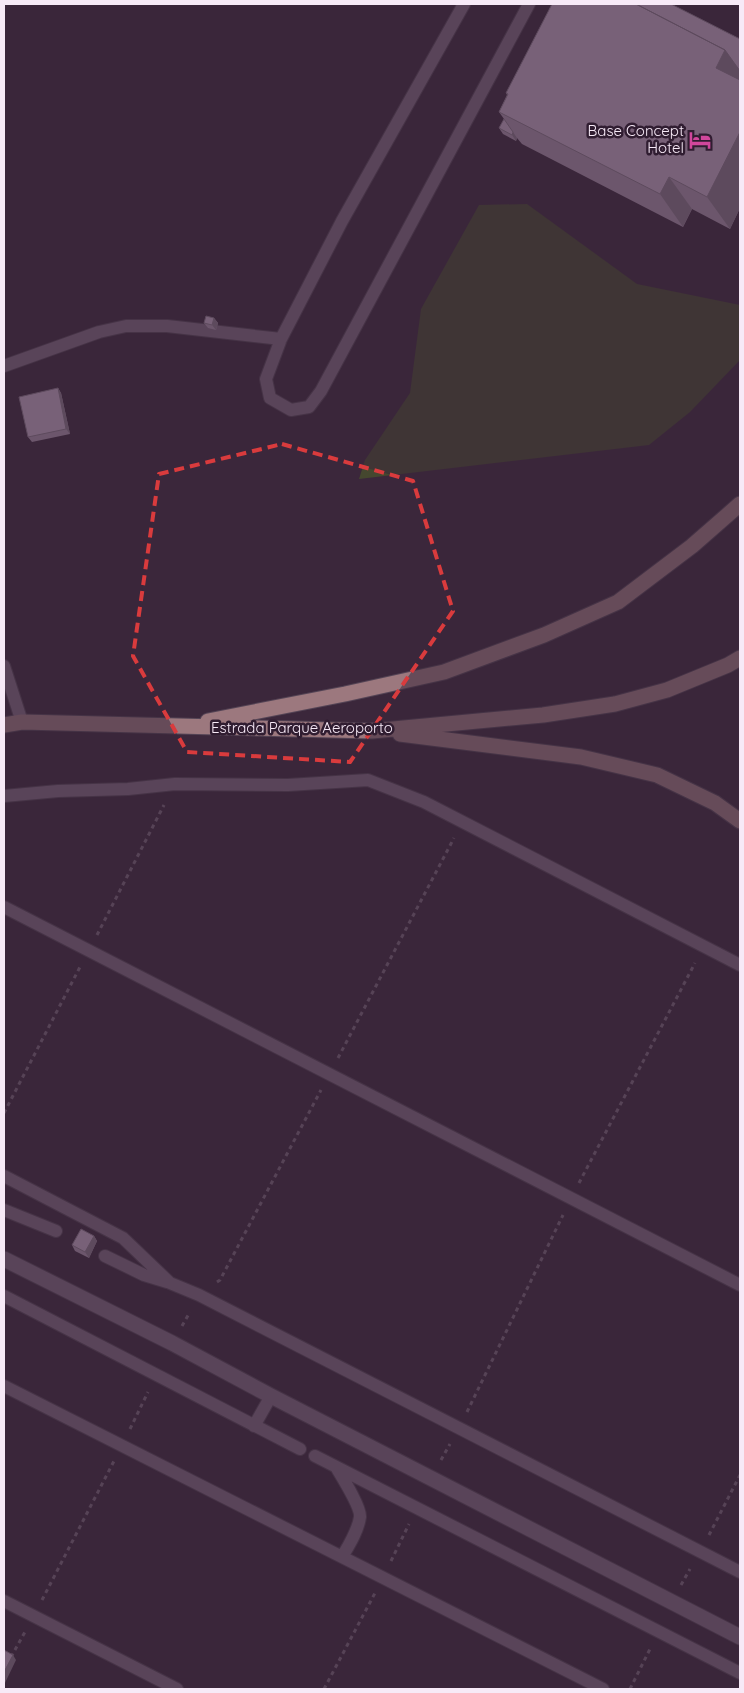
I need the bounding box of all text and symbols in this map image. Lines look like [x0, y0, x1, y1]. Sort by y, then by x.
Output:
place label: Base Concept Hotel [588, 121, 684, 157]
hotel icon: Base Concept Hotel [687, 127, 713, 153]
street label: Estrada Parque Aeroporto [211, 718, 393, 737]

